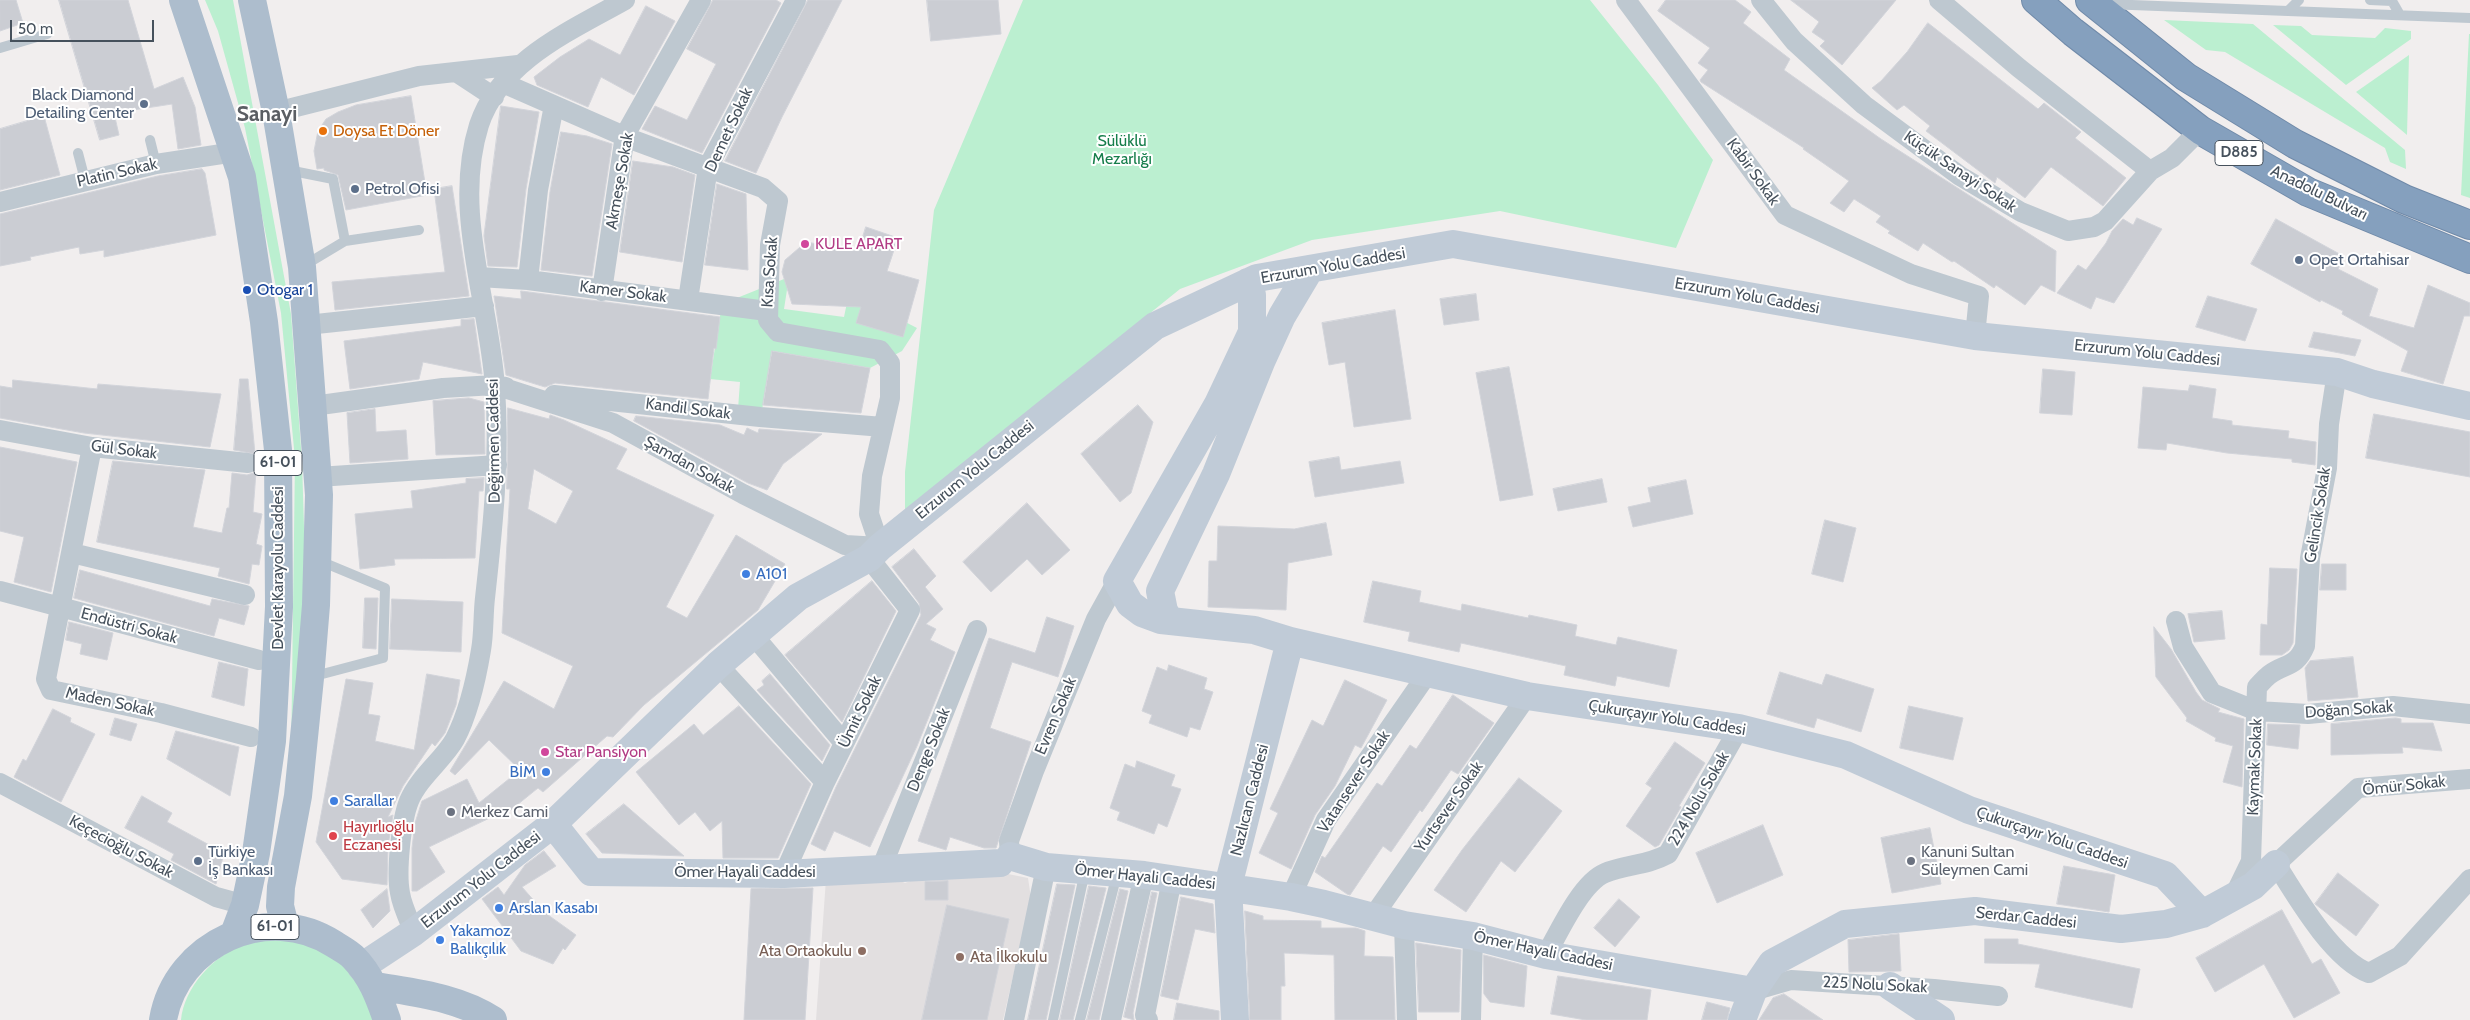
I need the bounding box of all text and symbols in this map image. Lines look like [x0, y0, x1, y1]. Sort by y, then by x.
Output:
scale bar [12, 10, 156, 42]
text: 50 m [18, 20, 53, 38]
place label: Black Diamond Detailing Center [25, 85, 134, 123]
street label: Demet Sokak [701, 85, 757, 175]
marker: Black Diamond Detailing Center [138, 98, 150, 110]
district label: Sanayi [237, 102, 297, 128]
place label: Doysa Et Döner [333, 121, 439, 141]
marker: Doysa Et Döner [317, 125, 329, 137]
street label: Küçük Sanayi Sokak [1900, 127, 2020, 217]
street label: Akmeşe Sokak [602, 131, 638, 231]
park label: Sülüklü Mezarlığı [1092, 131, 1152, 169]
street label: Kabir Sokak [1722, 135, 1784, 209]
road number: D885 [2215, 140, 2263, 166]
street label: Platin Sokak [75, 154, 159, 192]
street label: Anadolu Bulvarı [2267, 161, 2371, 225]
place label: Petrol Ofisi [365, 179, 439, 199]
marker: Petrol Ofisi [349, 183, 361, 195]
place label: KULE APART [815, 234, 902, 254]
street label: Kısa Sokak [758, 236, 782, 308]
marker: KULE APART [799, 238, 811, 250]
street label: Erzurum Yolu Caddesi [1259, 244, 1407, 288]
place label: Opet Ortahisar [2309, 250, 2409, 270]
marker: Opet Ortahisar [2293, 254, 2305, 266]
street label: Erzurum Yolu Caddesi [1673, 274, 1821, 318]
street label: Kamer Sokak [578, 277, 668, 307]
place label: Otogar 1 [257, 280, 313, 300]
marker: Otogar 1 [241, 284, 253, 296]
street label: Erzurum Yolu Caddesi [2073, 336, 2221, 370]
street label: Değirmen Caddesi [483, 379, 505, 503]
street label: Kandil Sokak [644, 394, 732, 424]
street label: Erzurum Yolu Caddesi [912, 416, 1038, 524]
street label: Şamdan Sokak [641, 432, 737, 498]
street label: Gül Sokak [90, 436, 158, 464]
road number: 61-01 [254, 450, 302, 476]
street label: Gelincik Sokak [2301, 466, 2335, 564]
street label: Devlet Karayolu Caddesi [268, 486, 288, 650]
place label: A101 [756, 564, 787, 584]
marker: A101 [740, 568, 752, 580]
street label: Endüstri Sokak [79, 604, 179, 648]
street label: Ümit Sokak [834, 673, 886, 751]
street label: Evren Sokak [1031, 674, 1081, 758]
street label: Maden Sokak [64, 683, 156, 721]
street label: Çukurçayır Yolu Caddesi [1587, 696, 1747, 740]
street label: Doğan Sokak [2304, 697, 2394, 723]
street label: Denge Sokak [904, 705, 954, 795]
street label: Kaymak Sokak [2244, 718, 2266, 816]
street label: Vatansever Sokak [1314, 727, 1394, 837]
place label: Star Pansiyon [555, 742, 647, 762]
street label: Nazlıcan Caddesi [1227, 742, 1273, 858]
marker: Star Pansiyon [539, 746, 551, 758]
street label: 224 Nolu Sokak [1664, 749, 1734, 849]
street label: Yurtsever Sokak [1411, 758, 1487, 856]
place label: BİM [509, 762, 536, 782]
marker: BİM [540, 766, 552, 778]
street label: Ömür Sokak [2362, 772, 2446, 800]
place label: Sarallar [344, 791, 394, 811]
marker: Sarallar [328, 795, 340, 807]
place label: Merkez Cami [461, 802, 548, 822]
street label: Çukurçayır Yolu Caddesi [1974, 803, 2130, 873]
marker: Merkez Cami [445, 806, 457, 818]
street label: Keçecioğlu Sokak [66, 811, 176, 883]
place label: Hayırlıoğlu Eczanesi [343, 817, 414, 855]
street label: Erzurum Yolu Caddesi [417, 827, 545, 933]
marker: Hayırlıoğlu Eczanesi [327, 830, 339, 842]
place label: Türkiye İş Bankası [208, 842, 273, 880]
place label: Kanuni Sultan Süleymen Cami [1921, 842, 2028, 880]
marker: Türkiye İş Bankası [192, 855, 204, 867]
marker: Kanuni Sultan Süleymen Cami [1905, 855, 1917, 867]
street label: Ömer Hayali Caddesi [1074, 860, 1216, 894]
street label: Ömer Hayali Caddesi [674, 862, 816, 882]
place label: Arslan Kasabı [509, 898, 598, 918]
marker: Arslan Kasabı [493, 902, 505, 914]
street label: Serdar Caddesi [1975, 903, 2077, 933]
road number: 61-01 [251, 914, 299, 940]
place label: Yakamoz Balıkçılık [450, 921, 511, 959]
street label: Ömer Hayali Caddesi [1472, 927, 1614, 975]
marker: Yakamoz Balıkçılık [434, 934, 446, 946]
place label: Ata Ortaokulu [759, 941, 852, 961]
marker: Ata Ortaokulu [856, 945, 868, 957]
place label: Ata İlkokulu [970, 947, 1047, 967]
marker: Ata İlkokulu [954, 951, 966, 963]
street label: 225 Nolu Sokak [1822, 973, 1928, 997]

